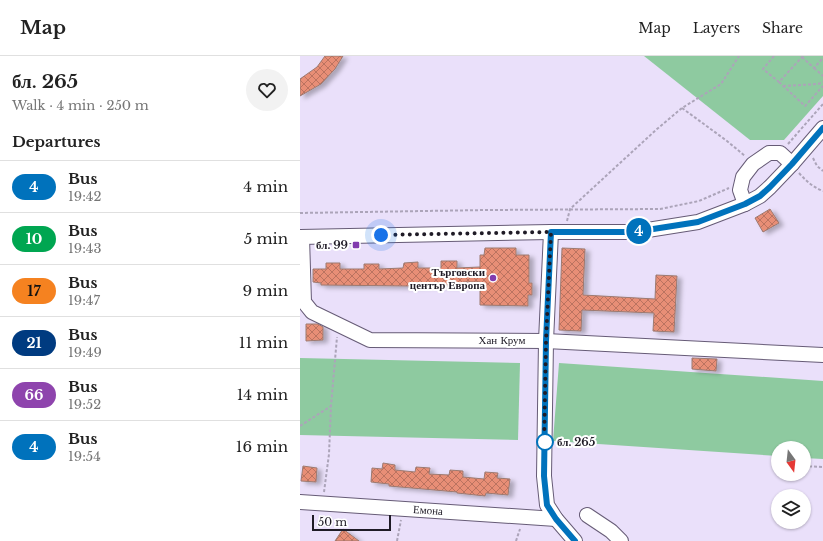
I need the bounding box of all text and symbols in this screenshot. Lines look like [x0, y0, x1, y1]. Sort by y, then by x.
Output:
text: Map [20, 16, 66, 39]
text: Map [638, 19, 671, 37]
text: Layers [693, 19, 740, 37]
text: Share [762, 19, 803, 37]
button: heart [246, 69, 288, 111]
text: бл. 265 [12, 70, 78, 93]
text: Walk · 4 min · 250 m [12, 97, 149, 114]
text: Departures [12, 132, 101, 151]
text: Bus [68, 169, 98, 188]
text: 4 min [243, 177, 288, 196]
text: 4 [29, 178, 39, 196]
text: 19:42 [68, 188, 101, 205]
line badge: 4 [626, 218, 652, 244]
text: Bus [68, 221, 98, 240]
text: 4 [634, 222, 644, 240]
your location [371, 225, 391, 245]
text: 5 min [244, 229, 288, 248]
text: 10 [26, 230, 42, 248]
place label: бл. 99 [316, 238, 348, 252]
text: 19:43 [68, 240, 101, 257]
marker: бл. 99 [351, 240, 361, 250]
place label: Търговски център Европа [410, 265, 486, 292]
text: Bus [68, 273, 98, 292]
marker: Търговски център Европа [488, 273, 498, 283]
text: 9 min [243, 281, 288, 300]
text: 17 [27, 282, 41, 300]
text: 19:47 [68, 292, 100, 309]
text: Bus [68, 325, 98, 344]
text: 11 min [239, 333, 288, 352]
street label: Хан Крум [479, 333, 525, 347]
text: 21 [26, 334, 42, 352]
text: 19:49 [68, 344, 102, 361]
text: Bus [68, 377, 98, 396]
text: 14 min [237, 385, 288, 404]
text: 66 [25, 386, 43, 404]
text: 19:52 [68, 396, 101, 413]
text: Bus [68, 429, 98, 448]
marker: бл. 265 [536, 433, 554, 451]
place label: бл. 265 [557, 435, 596, 449]
text: 16 min [236, 437, 288, 456]
text: 4 [29, 438, 39, 456]
north arrow [771, 441, 811, 481]
map controls [771, 441, 811, 529]
text: 19:54 [68, 448, 101, 465]
button: layers [771, 489, 811, 529]
street label: Емона [413, 502, 444, 518]
scale bar [312, 513, 391, 532]
text: 50 m [318, 515, 347, 529]

